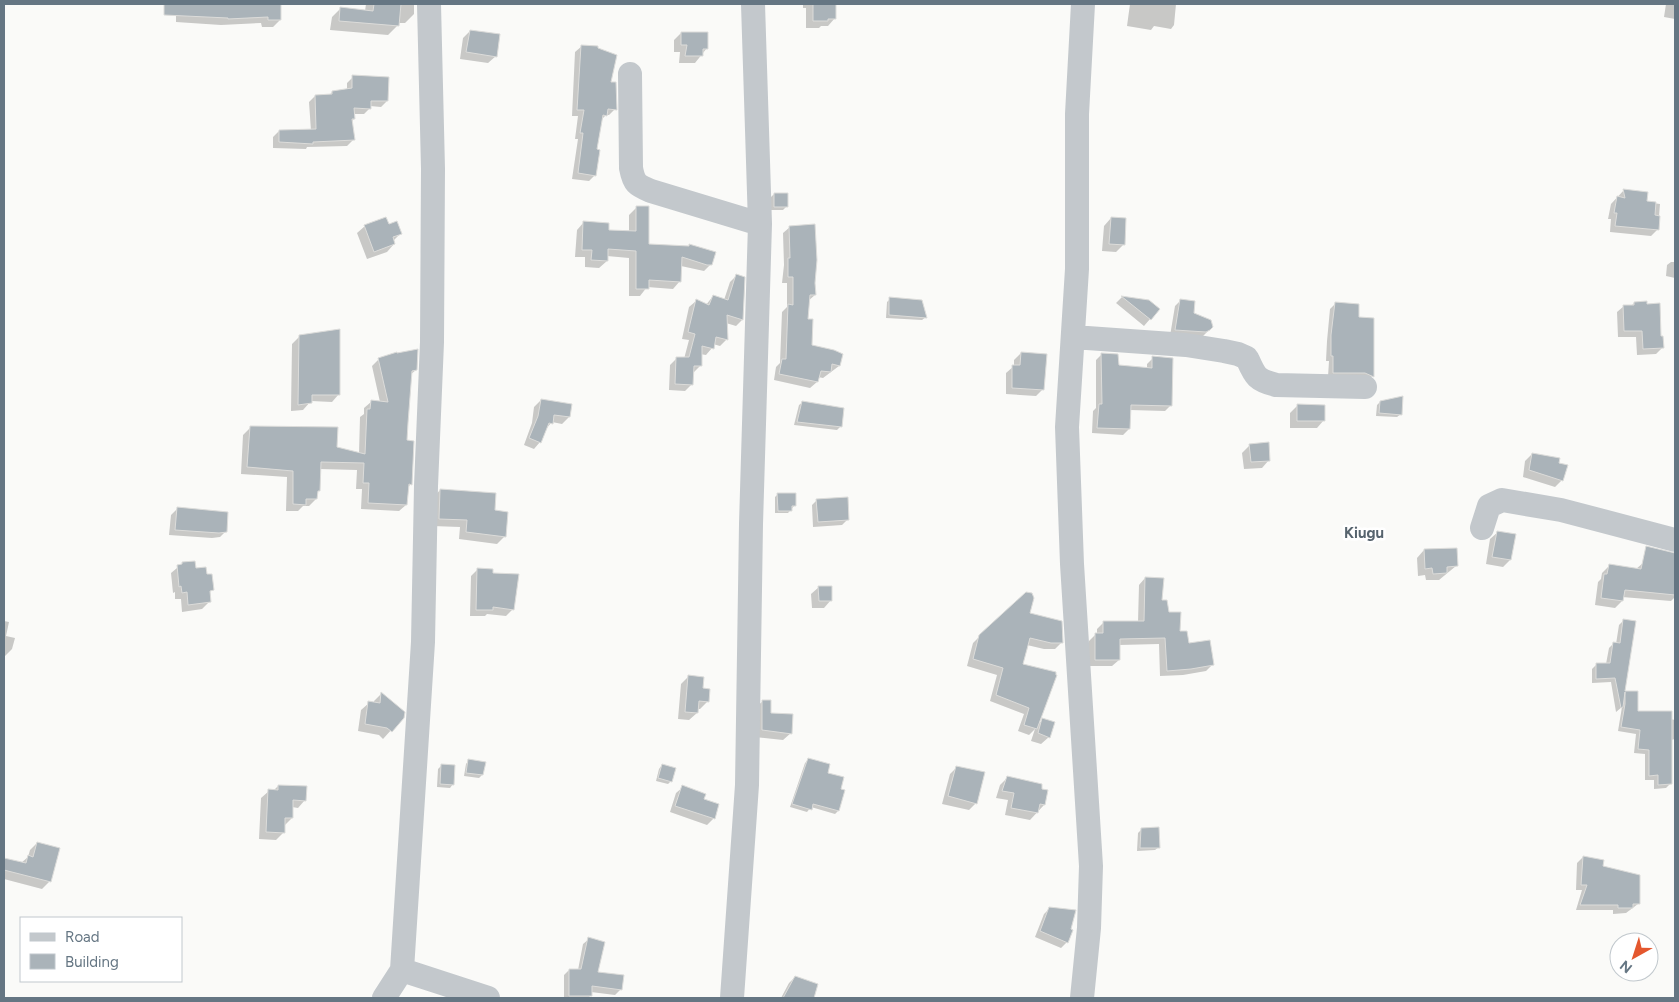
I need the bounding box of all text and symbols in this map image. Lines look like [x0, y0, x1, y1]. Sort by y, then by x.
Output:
district label: Kiugu [1344, 524, 1384, 542]
legend [20, 917, 182, 982]
text: Road [65, 928, 100, 946]
north arrow [1609, 932, 1659, 982]
text: Building [65, 953, 119, 971]
text: N [1617, 957, 1636, 977]

